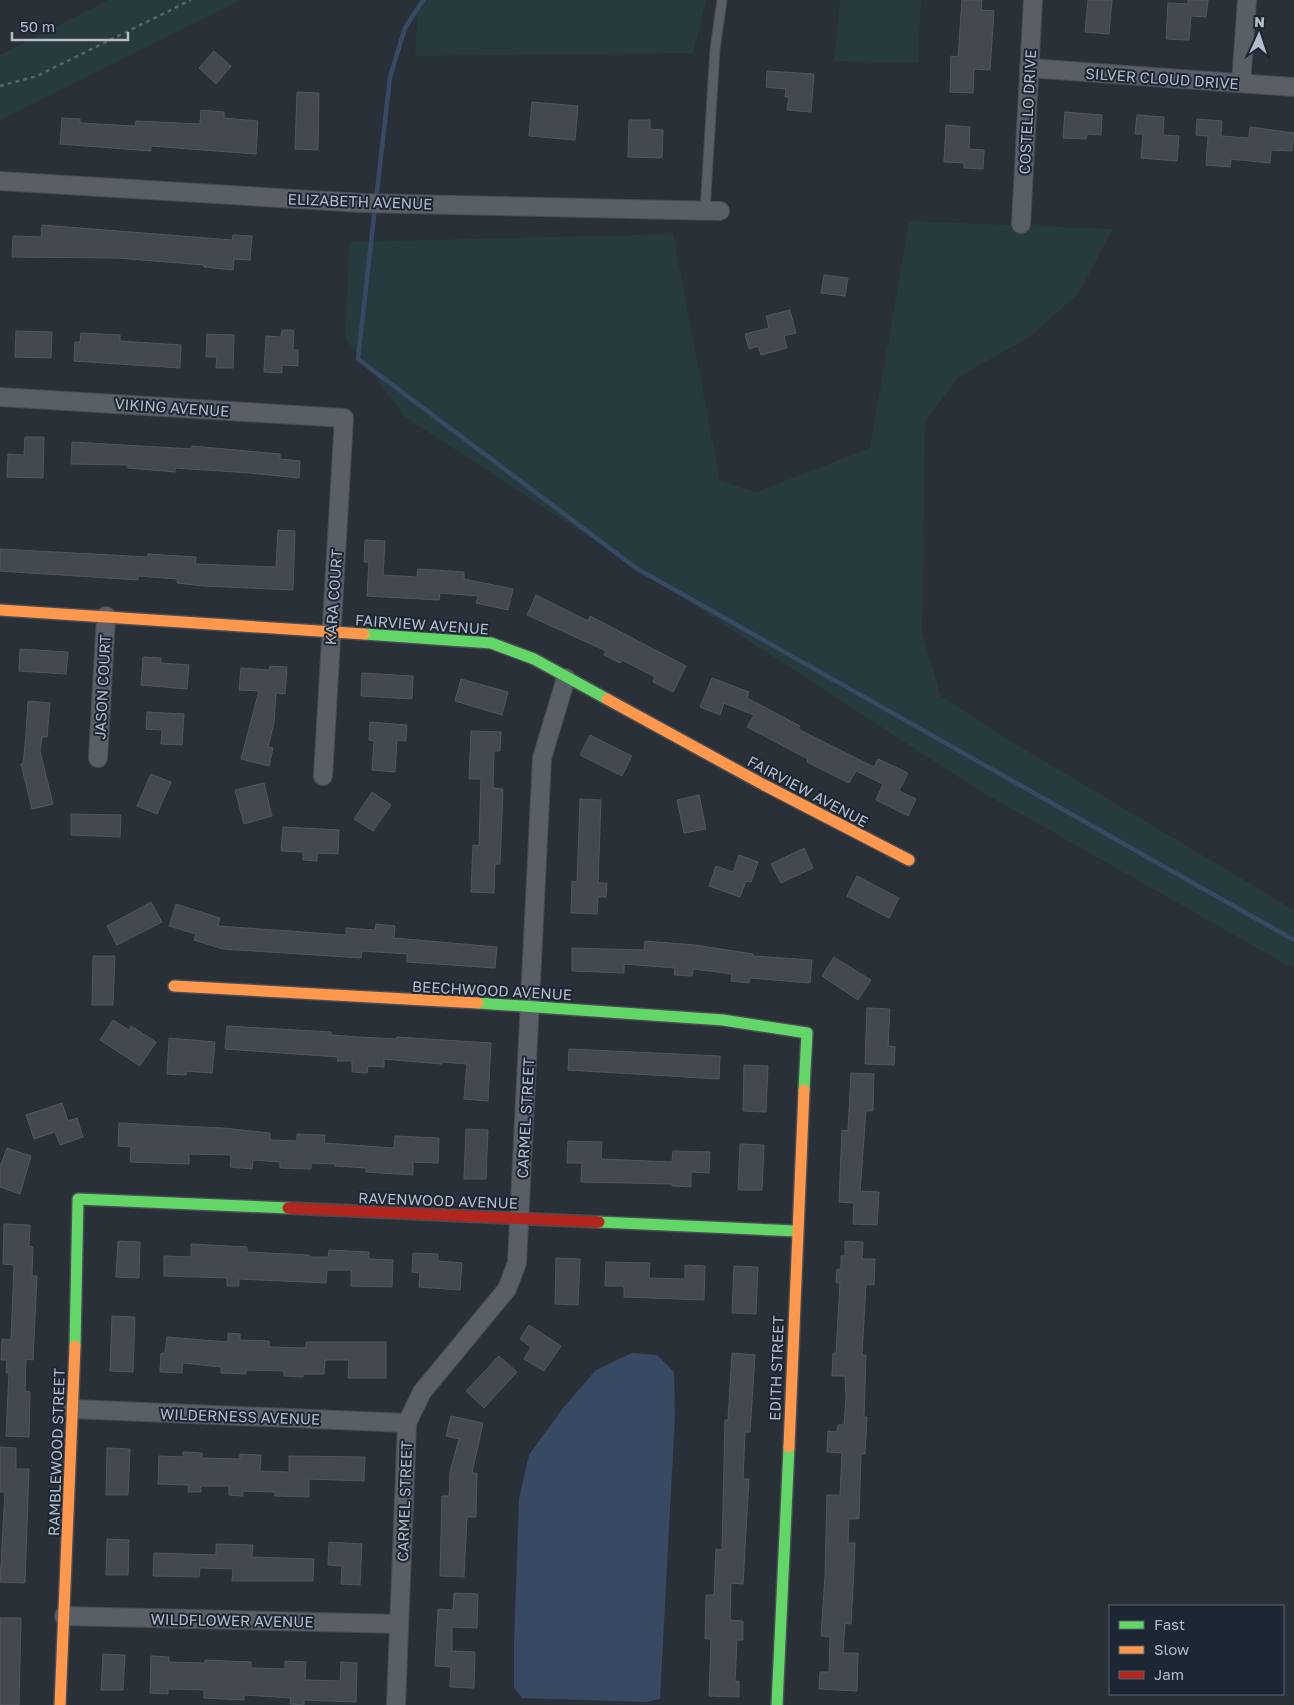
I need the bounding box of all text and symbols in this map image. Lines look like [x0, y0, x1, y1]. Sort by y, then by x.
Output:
scale bar [12, 10, 129, 42]
north arrow [1234, 10, 1284, 60]
text: N [1254, 13, 1265, 30]
text: 50 m [20, 17, 55, 35]
street label: COSTELLO DRIVE [1015, 49, 1039, 175]
street label: SILVER CLOUD DRIVE [1085, 64, 1239, 92]
street label: ELIZABETH AVENUE [287, 189, 433, 213]
street label: VIKING AVENUE [114, 394, 230, 420]
street label: KARA COURT [321, 548, 345, 646]
street label: FAIRVIEW AVENUE [354, 610, 490, 638]
street label: JASON COURT [90, 634, 114, 740]
street label: FAIRVIEW AVENUE [745, 752, 871, 830]
street label: BEECHWOOD AVENUE [412, 977, 572, 1003]
street label: CARMEL STREET [513, 1057, 537, 1179]
street label: RAVENWOOD AVENUE [358, 1188, 518, 1212]
street label: EDITH STREET [765, 1315, 787, 1421]
street label: RAMBLEWOOD STREET [44, 1368, 68, 1536]
street label: WILDERNESS AVENUE [160, 1404, 320, 1428]
street label: CARMEL STREET [393, 1440, 415, 1562]
legend [1109, 1605, 1284, 1695]
street label: WILDFLOWER AVENUE [150, 1610, 314, 1630]
text: Fast [1154, 1615, 1185, 1633]
text: Slow [1154, 1640, 1189, 1658]
text: Jam [1154, 1665, 1184, 1683]

